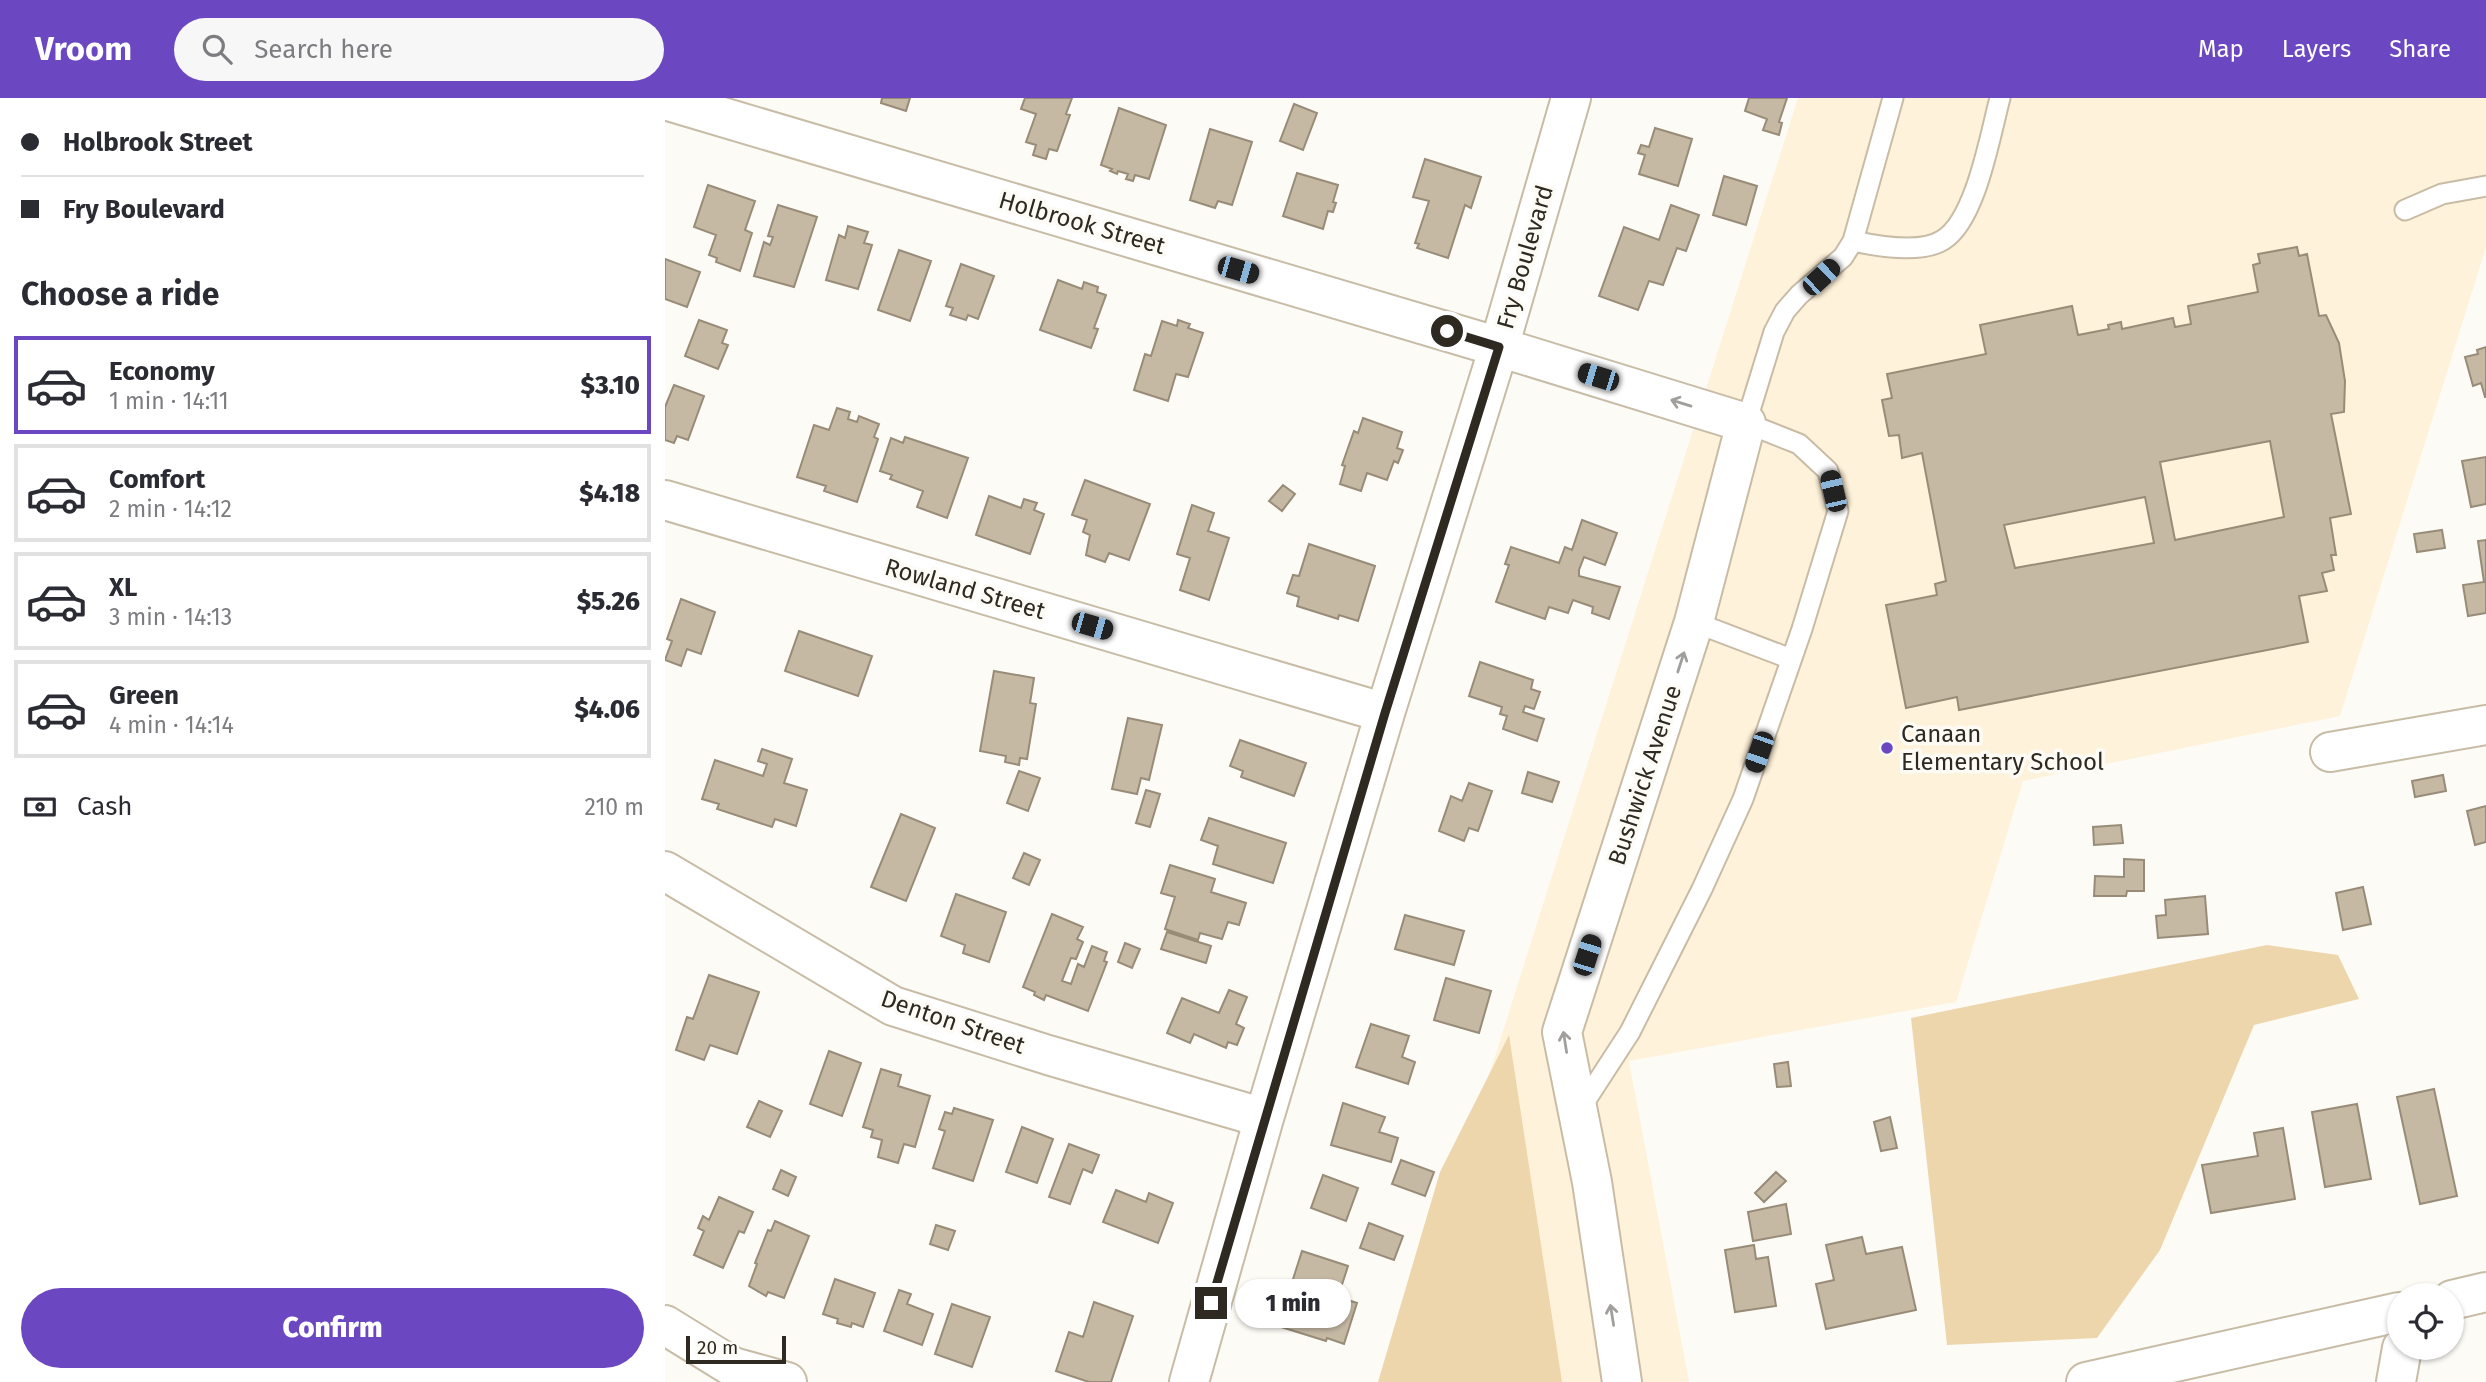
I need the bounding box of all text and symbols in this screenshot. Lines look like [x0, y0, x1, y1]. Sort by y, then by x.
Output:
search box [174, 18, 664, 81]
text: Vroom [35, 29, 132, 69]
icon: search [198, 30, 236, 68]
text: Search here [254, 34, 393, 65]
text: Map [2198, 35, 2244, 63]
text: Layers [2282, 35, 2351, 63]
text: Share [2389, 35, 2451, 63]
text: Holbrook Street [63, 127, 253, 158]
street label: Fry Boulevard [1491, 182, 1559, 332]
street label: Holbrook Street [995, 186, 1169, 260]
text: Fry Boulevard [63, 194, 225, 225]
car [1215, 254, 1262, 286]
car [1799, 255, 1844, 299]
text: Choose a ride [21, 275, 219, 313]
route start [1431, 315, 1463, 347]
icon: car [25, 354, 88, 417]
text: Economy [109, 356, 215, 387]
car [1575, 361, 1622, 393]
text: $3.10 [581, 370, 640, 401]
text: 1 min · 14:11 [109, 387, 229, 415]
one-way arrow [1670, 396, 1692, 409]
icon: car [25, 462, 88, 525]
text: Comfort [109, 464, 205, 495]
car [1819, 468, 1848, 514]
text: $4.18 [579, 478, 640, 509]
text: 2 min · 14:12 [109, 495, 232, 523]
street label: Rowland Street [882, 553, 1049, 625]
icon: car [25, 570, 88, 633]
text: XL [109, 572, 137, 603]
text: $5.26 [577, 586, 640, 617]
text: 3 min · 14:13 [109, 603, 232, 631]
car [1069, 610, 1116, 642]
one-way arrow [1675, 651, 1688, 673]
icon: car [25, 678, 88, 741]
text: Green [109, 680, 179, 711]
street label: Bushwick Avenue [1603, 681, 1687, 869]
text: $4.06 [574, 694, 640, 725]
text: 4 min · 14:14 [109, 711, 234, 739]
place label: Canaan Elementary School [1901, 720, 2104, 776]
car [1743, 729, 1776, 775]
marker: Canaan Elementary School [1879, 740, 1895, 756]
icon: cash [21, 788, 59, 826]
text: Cash [77, 791, 133, 822]
text: 210 m [585, 793, 644, 821]
car [1571, 932, 1604, 978]
street label: Denton Street [877, 984, 1029, 1060]
one-way arrow [1558, 1031, 1571, 1054]
callout: 1 min [1235, 1278, 1351, 1328]
map controls [2387, 1283, 2464, 1360]
button: locate [2387, 1283, 2464, 1360]
route end [1195, 1287, 1227, 1319]
button: Confirm [21, 1288, 644, 1368]
text: 1 min [1265, 1289, 1321, 1317]
one-way arrow [1605, 1304, 1618, 1326]
scale bar [686, 1333, 786, 1365]
text: 20 m [697, 1336, 738, 1359]

